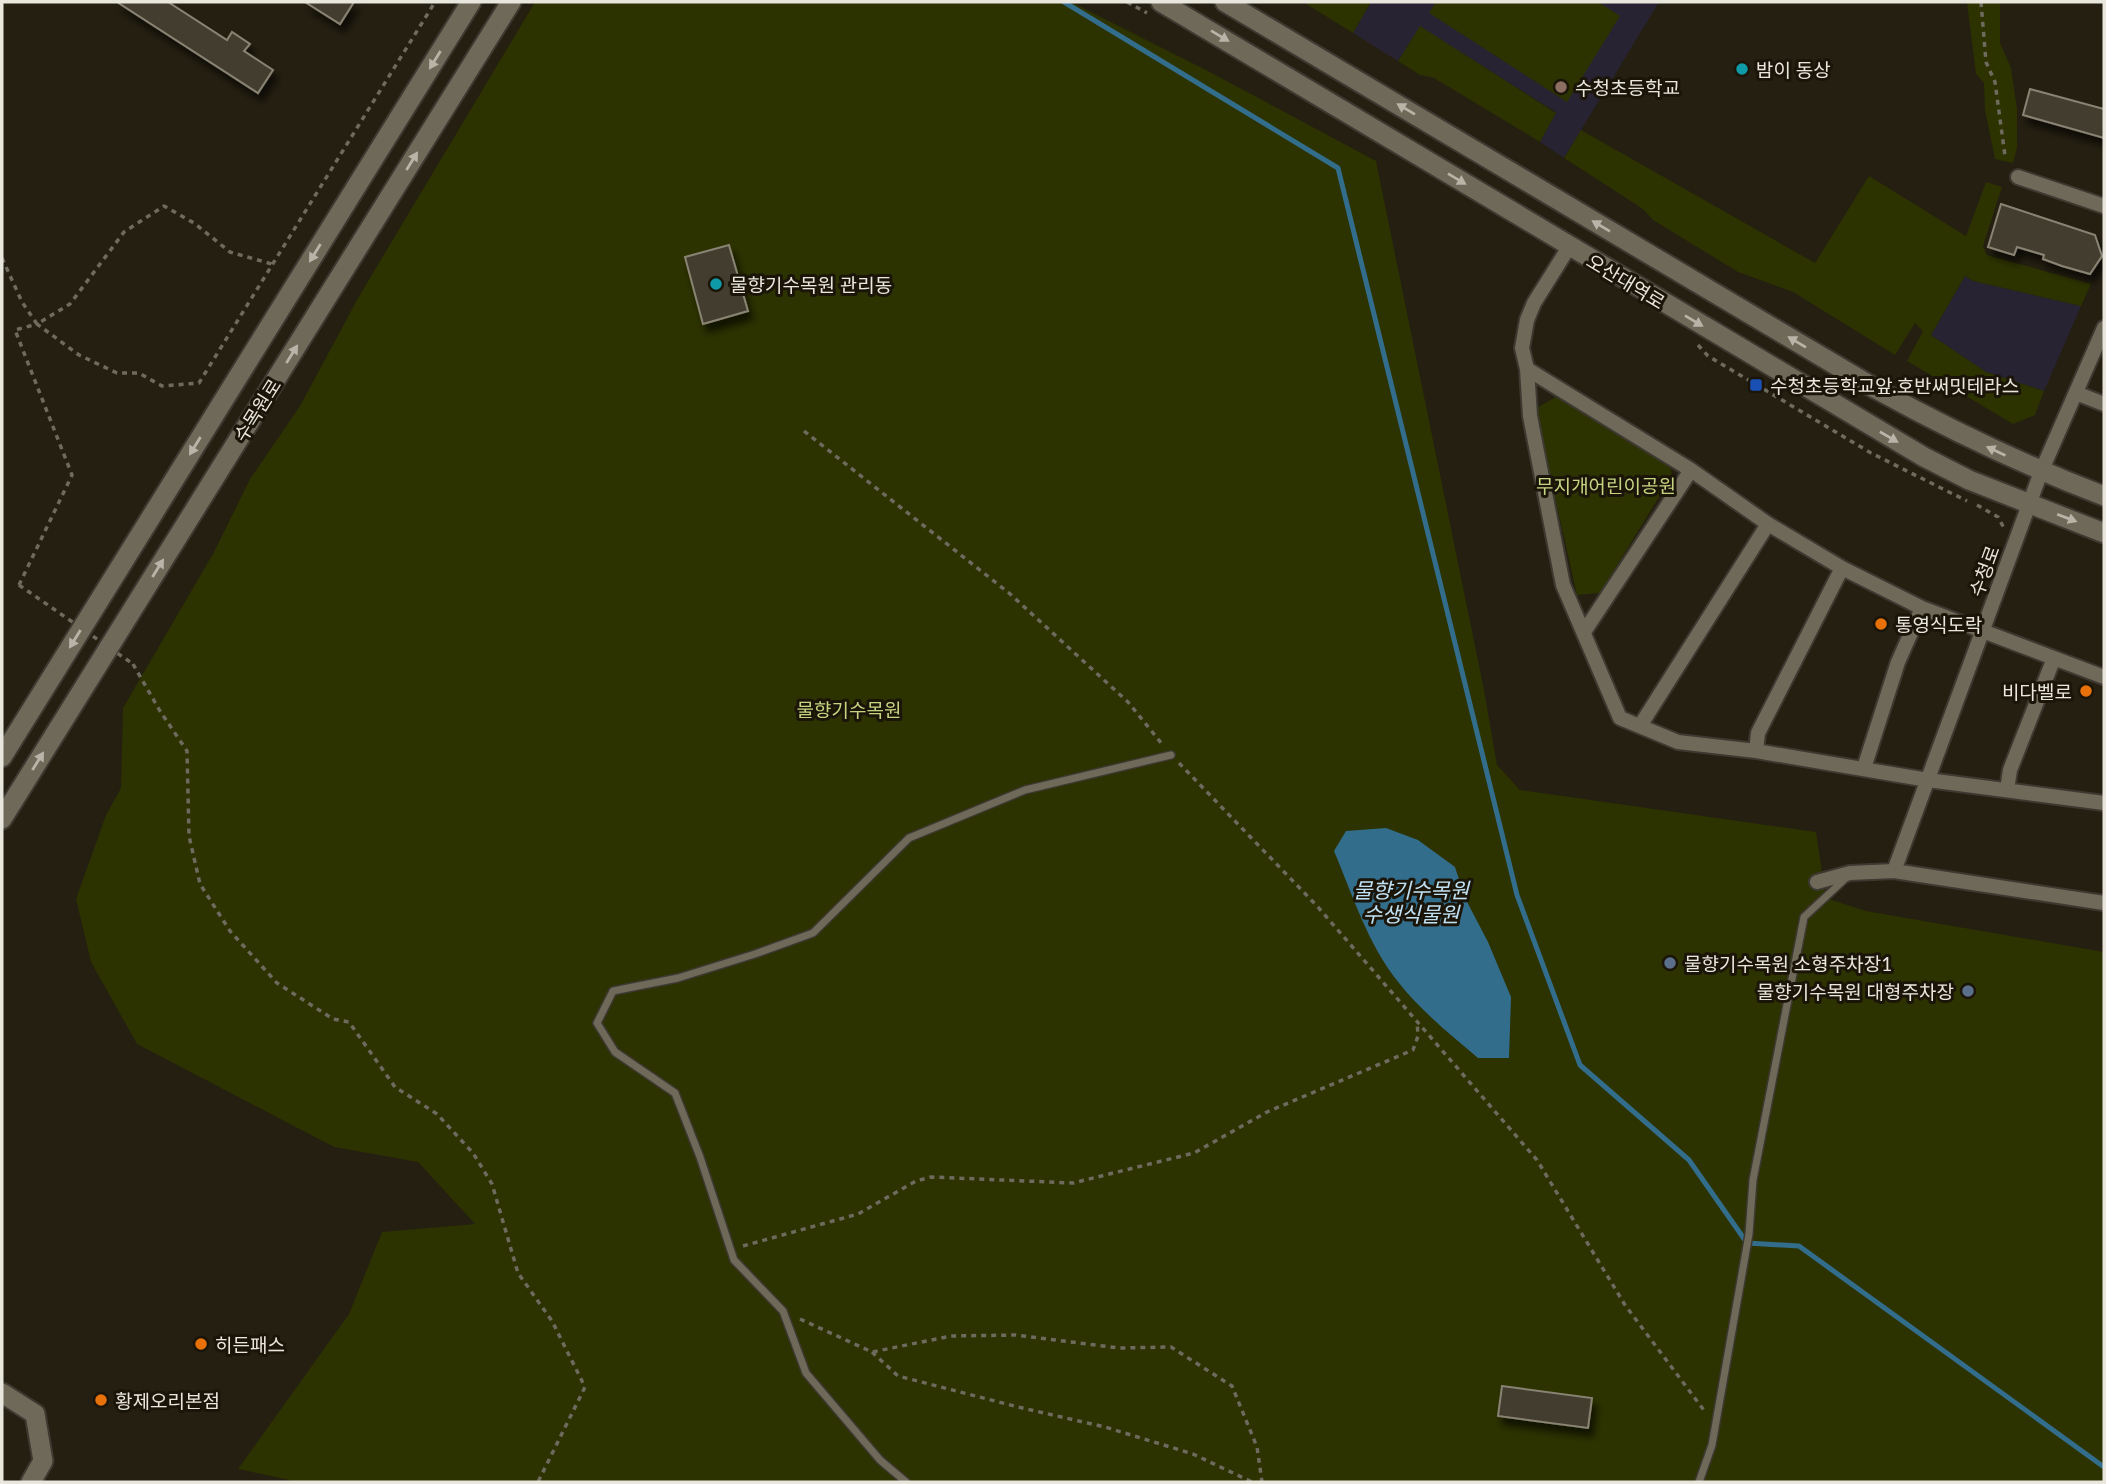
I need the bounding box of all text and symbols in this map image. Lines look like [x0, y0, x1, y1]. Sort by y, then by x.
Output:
one-way arrow [1210, 30, 1229, 43]
one-way arrow [429, 50, 442, 69]
place label: 밤이 동상 [1756, 58, 1831, 81]
marker: 밤이 동상 [1734, 61, 1750, 77]
place label: 수청초등학교 [1575, 76, 1680, 99]
marker: 수청초등학교 [1553, 79, 1569, 95]
one-way arrow [1396, 103, 1415, 116]
one-way arrow [406, 151, 419, 170]
one-way arrow [1447, 173, 1466, 186]
one-way arrow [1592, 219, 1611, 232]
one-way arrow [309, 243, 322, 263]
street label: 오산대역로 [1583, 249, 1669, 313]
place label: 물향기수목원 관리동 [730, 273, 892, 296]
marker: 물향기수목원 관리동 [708, 276, 724, 292]
one-way arrow [1684, 315, 1703, 328]
one-way arrow [1787, 336, 1806, 348]
one-way arrow [285, 344, 298, 363]
street label: 수목원로 [229, 374, 285, 446]
place label: 수청초등학교앞.호반써밋테라스 [1770, 374, 2019, 397]
marker: 수청초등학교앞.호반써밋테라스 [1748, 377, 1764, 393]
one-way arrow [1880, 431, 1899, 444]
one-way arrow [189, 437, 201, 456]
one-way arrow [1986, 445, 2006, 456]
park label: 무지개어린이공원 [1536, 474, 1676, 497]
one-way arrow [2056, 513, 2077, 524]
street label: 수청로 [1964, 542, 2004, 600]
one-way arrow [152, 558, 165, 577]
place label: 통영식도락 [1895, 613, 1982, 636]
marker: 통영식도락 [1873, 616, 1889, 632]
one-way arrow [68, 630, 81, 649]
place label: 비다벨로 [2002, 680, 2072, 703]
marker: 비다벨로 [2078, 683, 2094, 699]
park label: 물향기수목원 [797, 698, 901, 721]
one-way arrow [31, 751, 44, 770]
water label: 물향기수목원 수생식물원 [1353, 877, 1471, 926]
place label: 물향기수목원 소형주차장1 [1684, 952, 1892, 975]
marker: 물향기수목원 소형주차장1 [1662, 955, 1678, 971]
place label: 물향기수목원 대형주차장 [1757, 980, 1954, 1003]
marker: 물향기수목원 대형주차장 [1960, 983, 1976, 999]
place label: 히든패스 [215, 1333, 285, 1356]
marker: 히든패스 [193, 1336, 209, 1352]
place label: 황제오리본점 [115, 1389, 220, 1412]
marker: 황제오리본점 [93, 1392, 109, 1408]

